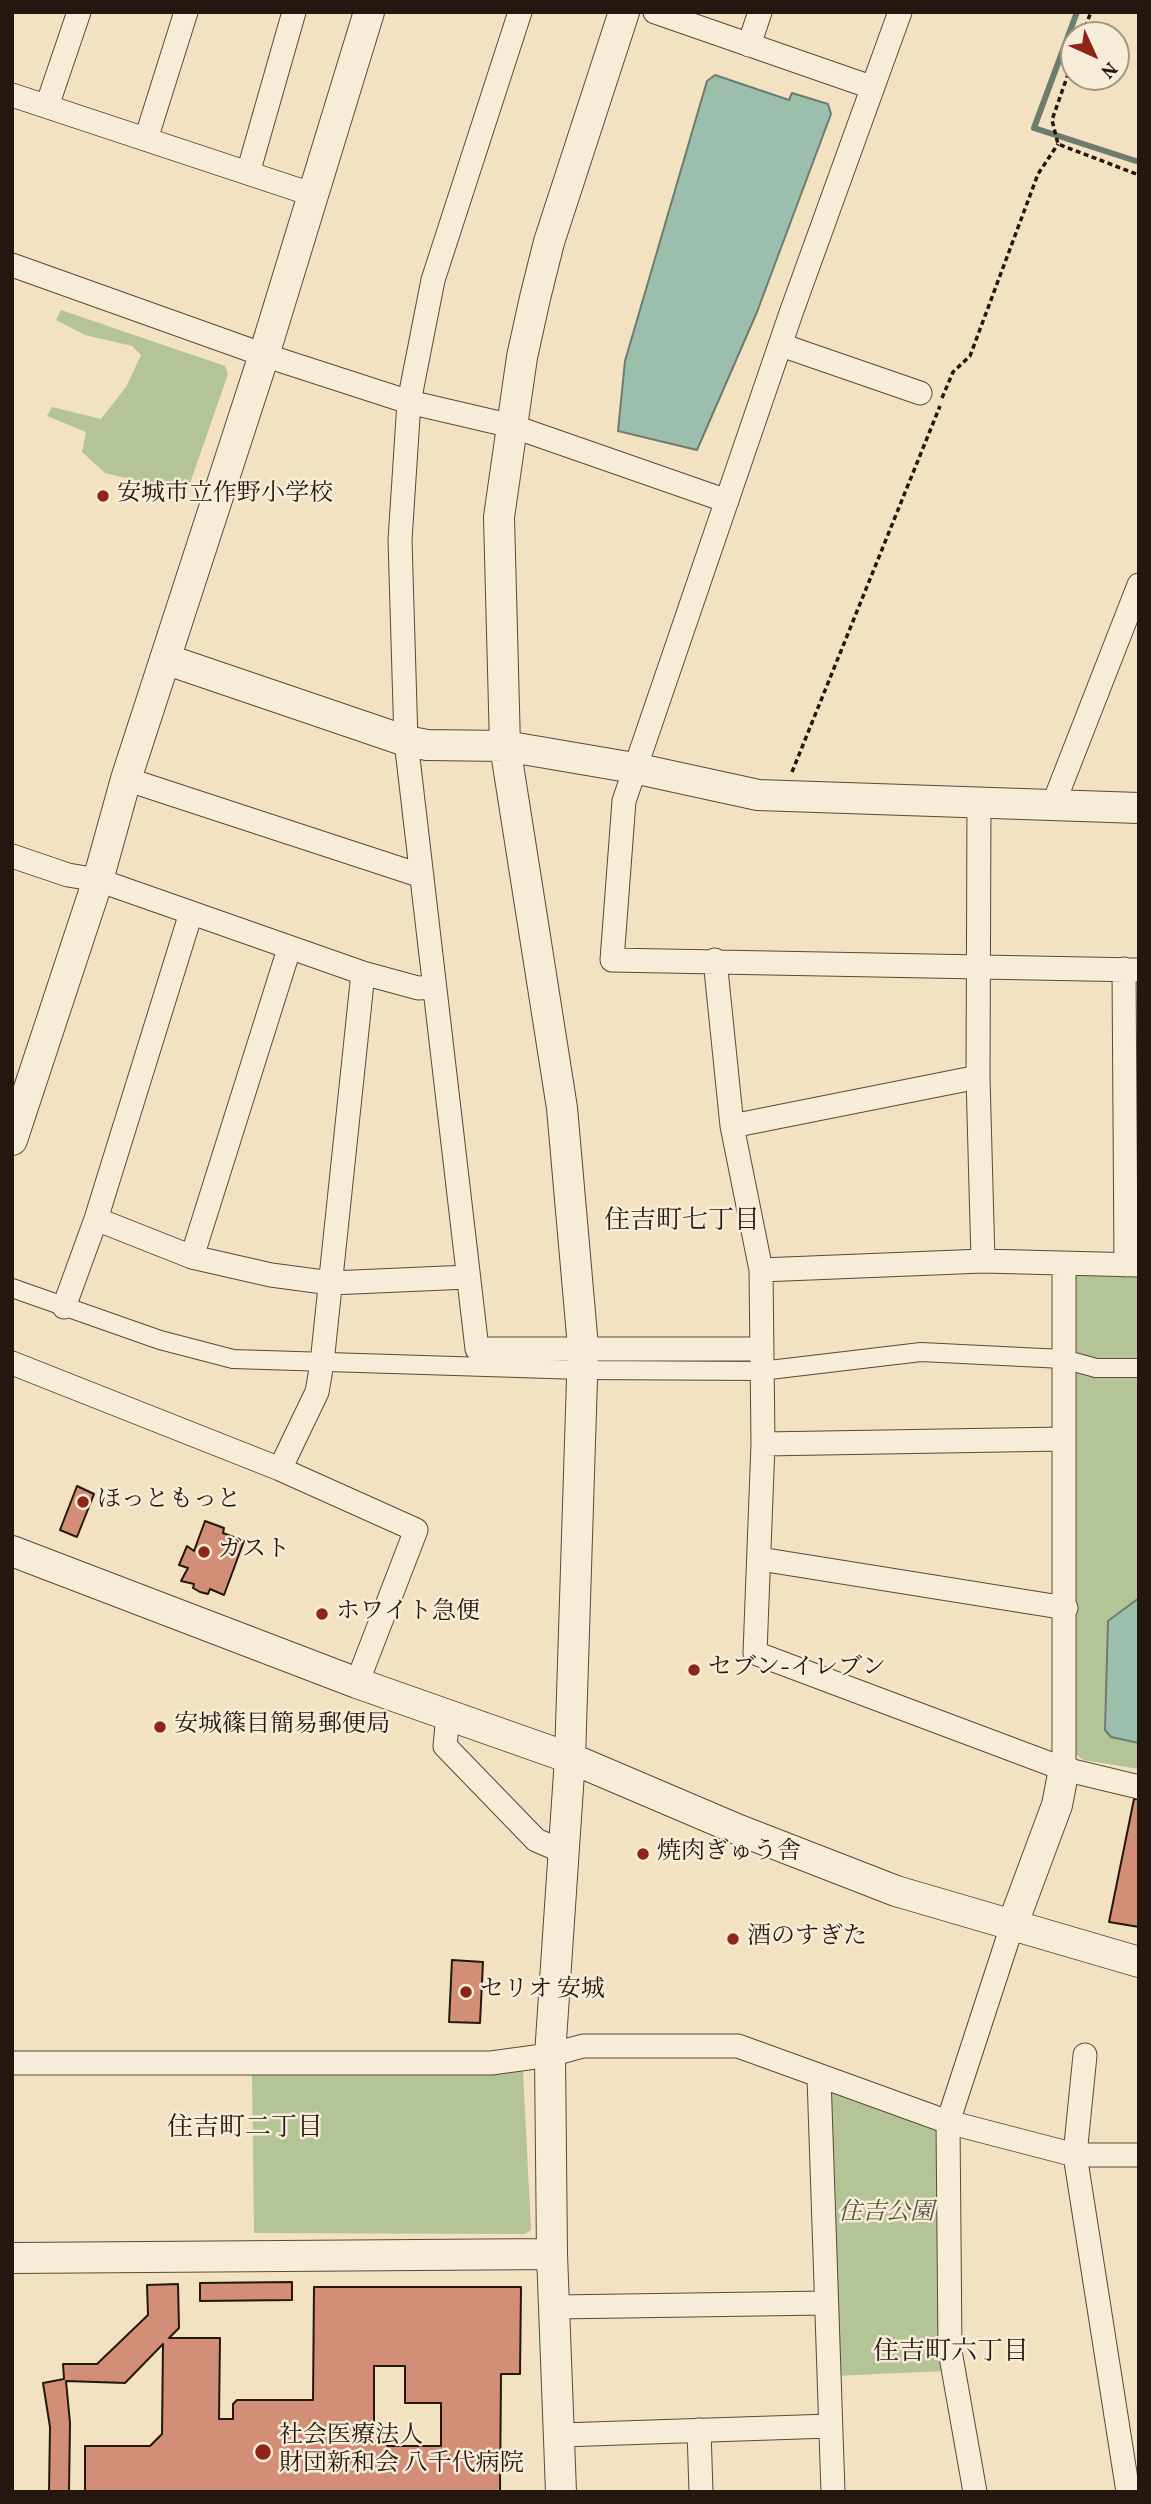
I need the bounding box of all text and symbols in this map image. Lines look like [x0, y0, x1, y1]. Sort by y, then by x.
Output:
north arrow [1060, 21, 1130, 91]
text: N [1094, 55, 1123, 83]
place label: 安城市立作野小学校 [117, 482, 333, 510]
marker: 安城市立作野小学校 [95, 488, 111, 504]
district label: 住吉町七丁目 [604, 1207, 760, 1239]
place label: ほっともっと [97, 1488, 241, 1516]
marker: ほっともっと [75, 1494, 91, 1510]
place label: ガスト [218, 1538, 290, 1566]
marker: ガスト [196, 1544, 212, 1560]
place label: ホワイト急便 [336, 1600, 480, 1628]
marker: ホワイト急便 [314, 1606, 330, 1622]
place label: セブン-イレブン [708, 1656, 886, 1684]
marker: セブン-イレブン [686, 1662, 702, 1678]
place label: 安城篠目簡易郵便局 [174, 1713, 390, 1741]
marker: 安城篠目簡易郵便局 [152, 1719, 168, 1735]
place label: 焼肉ぎゅう舎 [657, 1840, 801, 1868]
marker: 焼肉ぎゅう舎 [635, 1846, 651, 1862]
place label: 酒のすぎた [747, 1925, 867, 1953]
marker: 酒のすぎた [725, 1931, 741, 1947]
place label: セリオ 安城 [480, 1978, 605, 2006]
marker: セリオ 安城 [458, 1984, 474, 2000]
district label: 住吉町二丁目 [167, 2114, 323, 2146]
park label: 住吉公園 [838, 2201, 934, 2229]
district label: 住吉町六丁目 [873, 2338, 1029, 2370]
place label: 社会医療法人 財団新和会 八千代病院 [279, 2424, 524, 2480]
marker: 社会医療法人 財団新和会 八千代病院 [253, 2442, 273, 2462]

